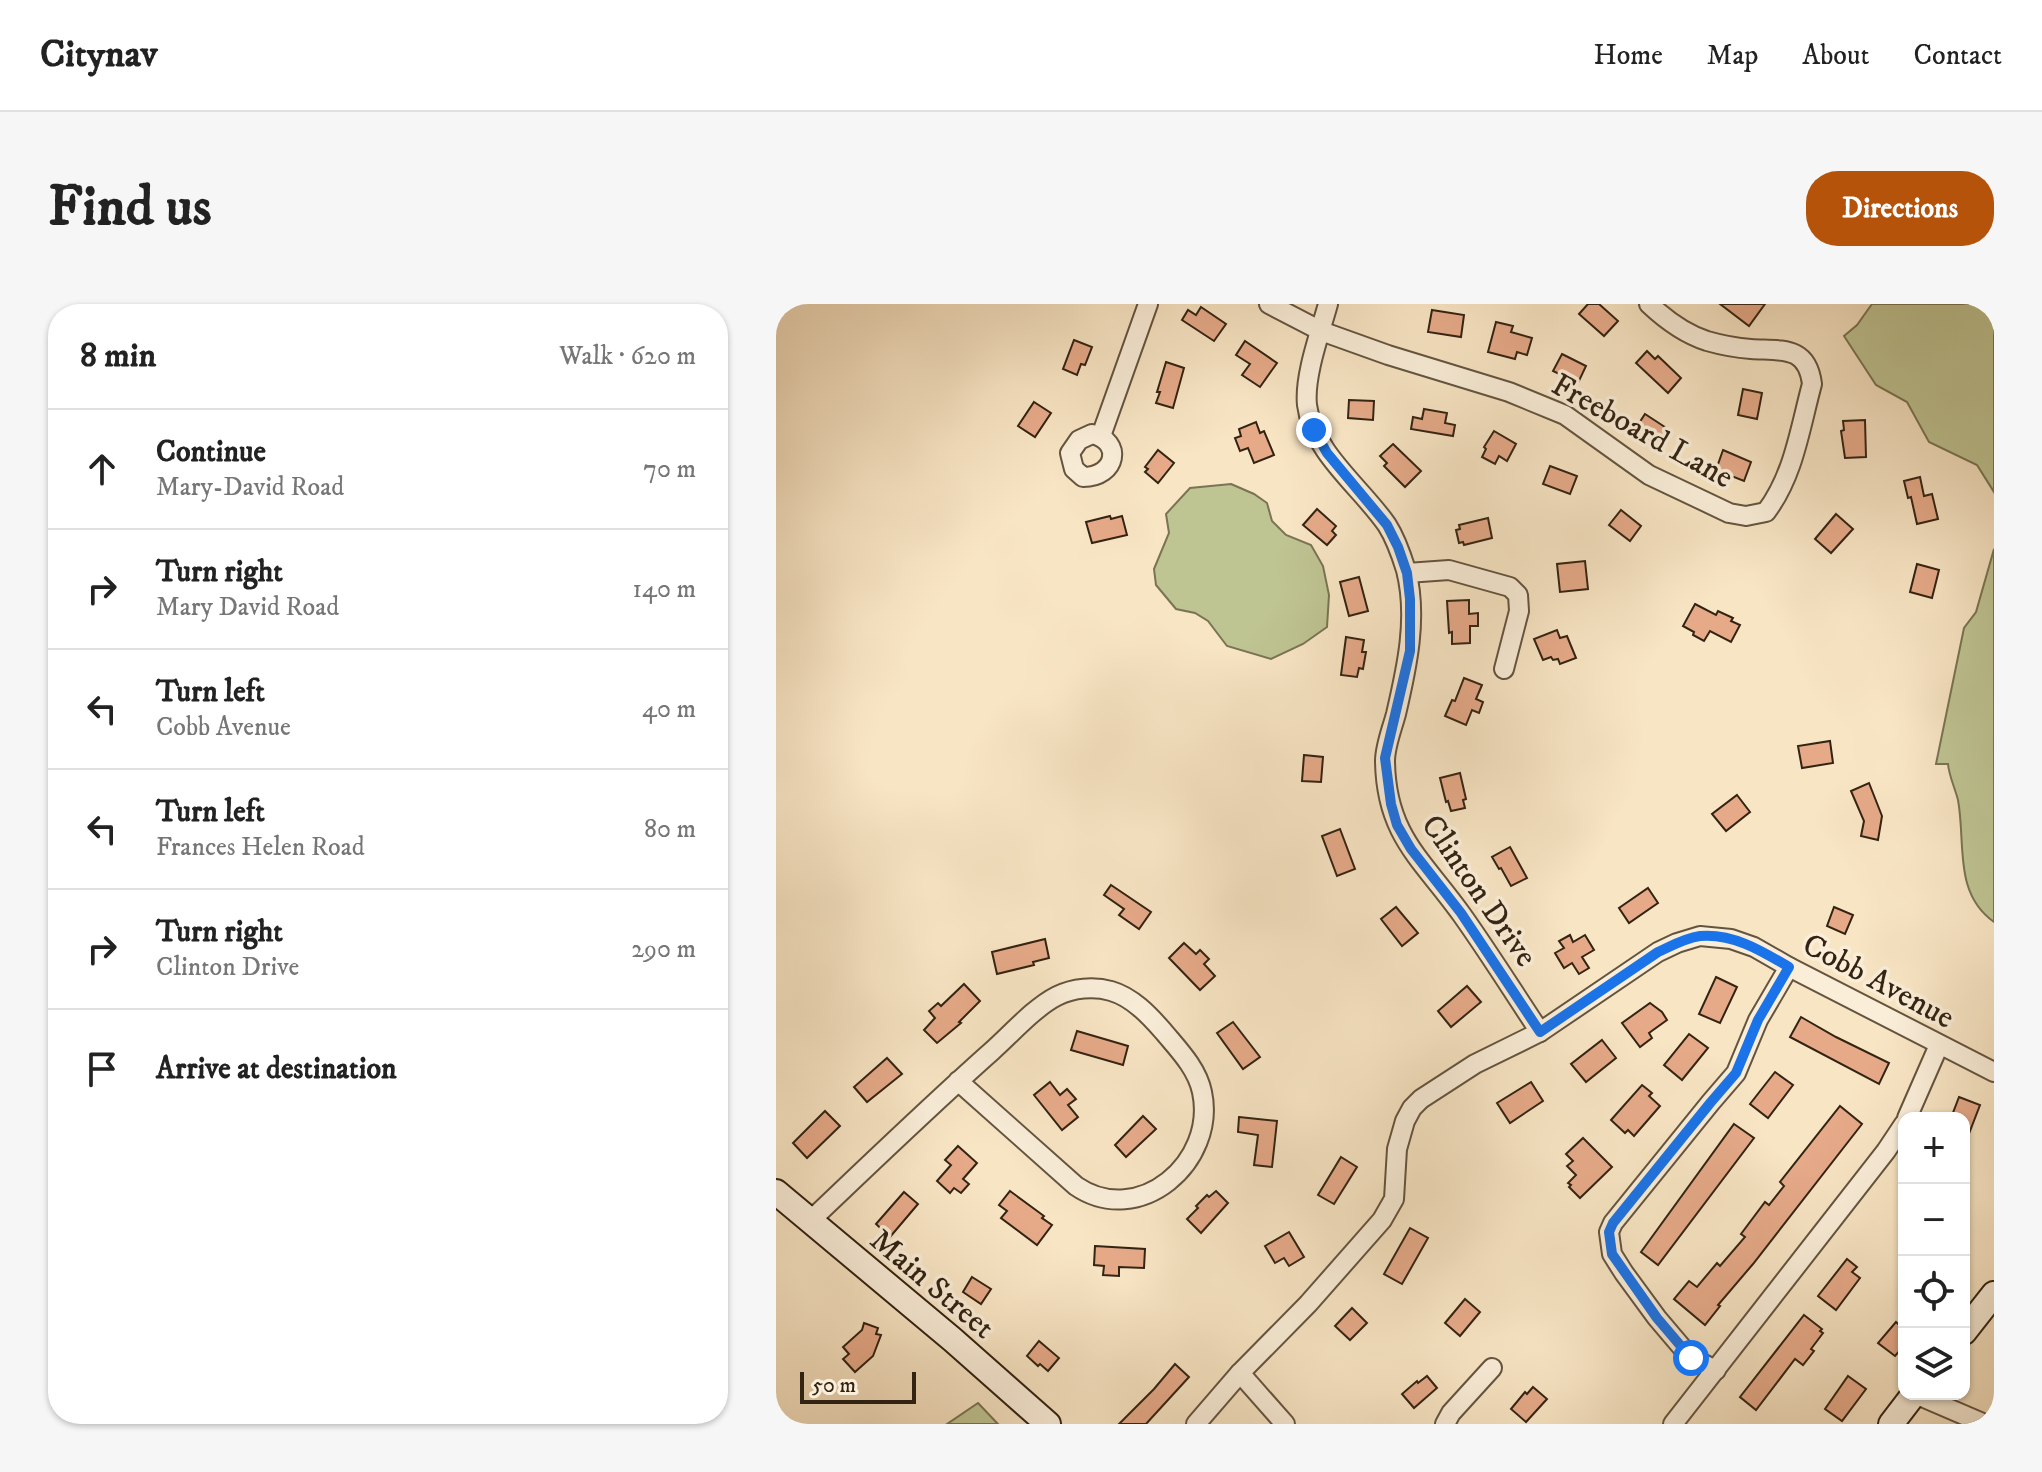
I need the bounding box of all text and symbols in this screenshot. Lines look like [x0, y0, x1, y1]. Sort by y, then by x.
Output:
text: Citynav [40, 31, 158, 79]
text: Home [1594, 38, 1663, 73]
text: Map [1707, 38, 1758, 73]
text: About [1802, 38, 1869, 73]
text: Contact [1913, 38, 2002, 73]
button: Directions [1806, 171, 1994, 246]
text: Find us [48, 173, 212, 243]
text: 8 min [80, 335, 156, 377]
text: Walk · 620 m [559, 340, 696, 373]
street label: Freeboard Lane [1544, 365, 1740, 498]
route end [1296, 412, 1332, 448]
text: Continue [156, 434, 266, 471]
icon: ahead [80, 447, 124, 491]
text: 70 m [643, 453, 696, 486]
text: Mary-David Road [156, 471, 344, 504]
text: Turn right [156, 554, 283, 591]
icon: right [80, 567, 124, 611]
text: 140 m [632, 573, 696, 606]
text: Mary David Road [156, 591, 339, 624]
text: Turn left [156, 674, 265, 711]
icon: left [80, 687, 124, 731]
text: 40 m [642, 693, 696, 726]
text: Cobb Avenue [156, 711, 291, 744]
text: Turn left [156, 794, 265, 831]
icon: left [80, 807, 124, 851]
street label: Clinton Drive [1411, 807, 1545, 975]
text: 80 m [644, 813, 696, 846]
text: Frances Helen Road [156, 831, 365, 864]
text: Turn right [156, 914, 283, 951]
street label: Cobb Avenue [1795, 925, 1961, 1038]
icon: right [80, 927, 124, 971]
text: 290 m [631, 933, 696, 966]
text: Clinton Drive [156, 951, 299, 984]
icon: arrive [80, 1047, 124, 1091]
text: Arrive at destination [156, 1051, 397, 1088]
map controls [1898, 1112, 1970, 1400]
button: + [1898, 1112, 1970, 1184]
button: − [1898, 1184, 1970, 1256]
street label: Main Street [861, 1221, 1002, 1348]
button: locate [1898, 1256, 1970, 1328]
button: layers [1898, 1328, 1970, 1400]
route start [1673, 1340, 1709, 1376]
scale bar [800, 1368, 916, 1404]
text: 50 m [812, 1372, 856, 1399]

